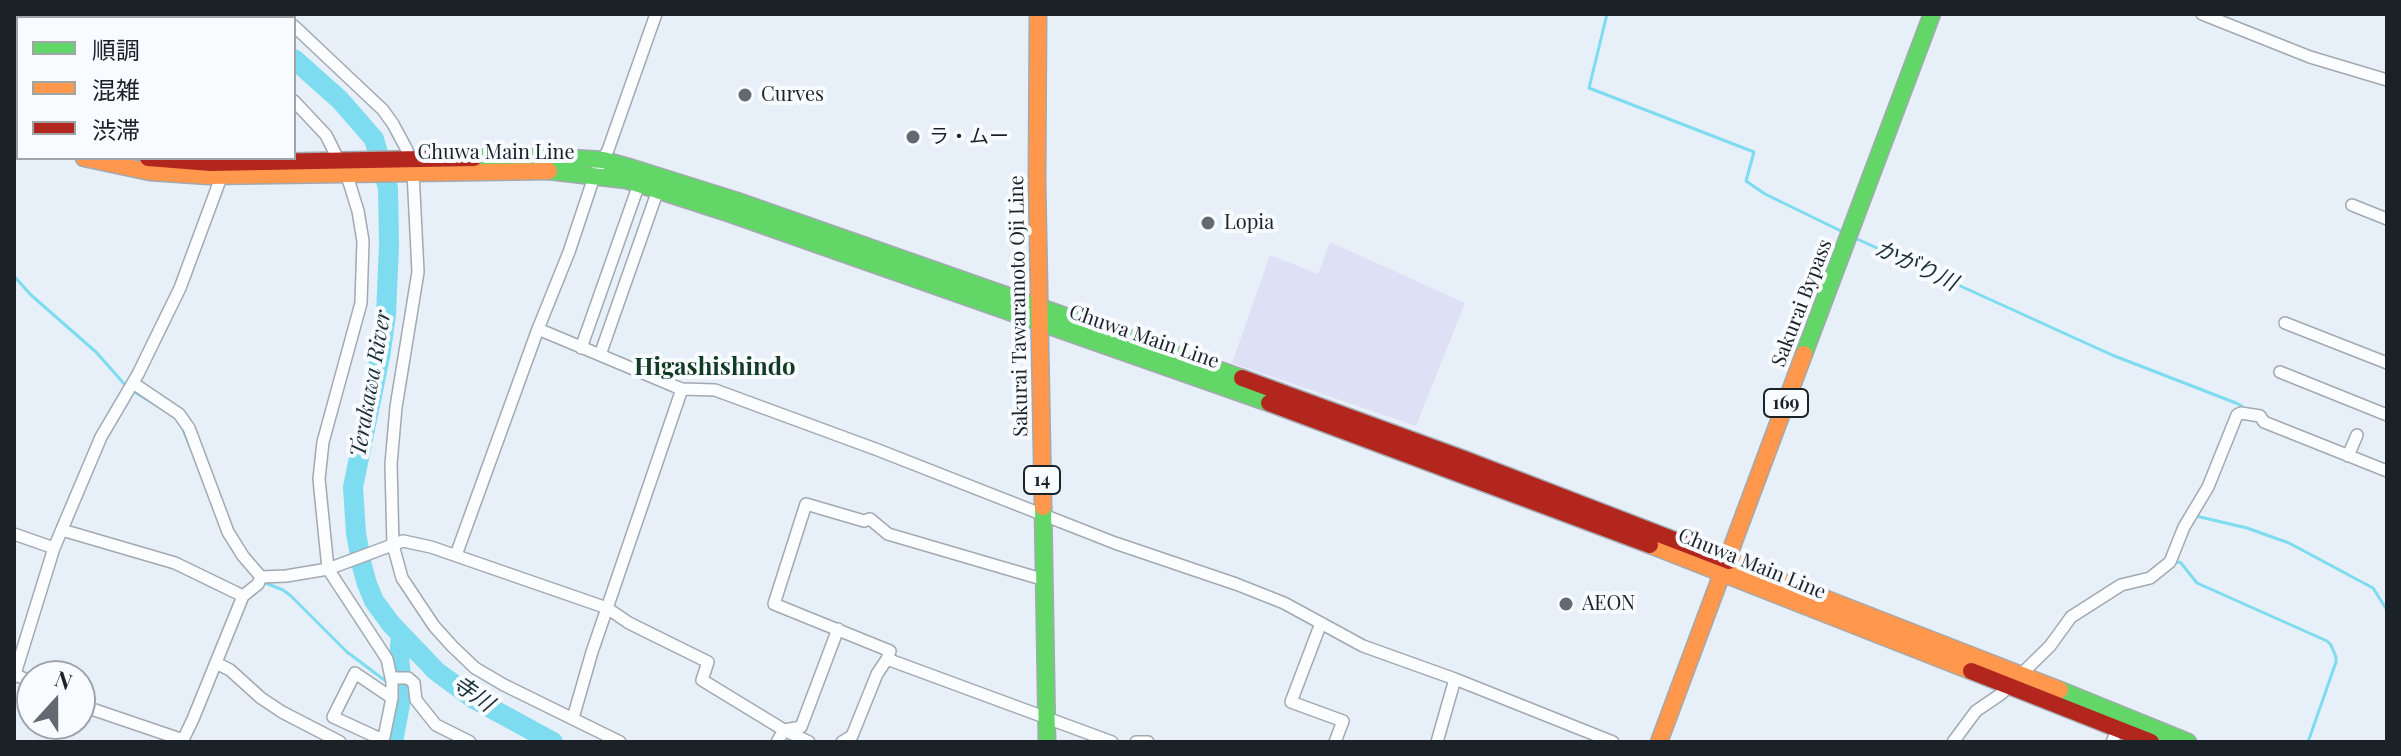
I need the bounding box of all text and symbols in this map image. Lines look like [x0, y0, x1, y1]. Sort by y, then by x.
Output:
legend [16, 16, 296, 160]
text: 順調 [92, 33, 140, 65]
text: 混雑 [92, 73, 140, 105]
place label: Curves [761, 83, 824, 107]
marker: Curves [736, 86, 754, 104]
text: 渋滞 [92, 113, 140, 145]
place label: ラ・ムー [929, 125, 1009, 149]
marker: ラ・ムー [904, 128, 922, 146]
street label: Chuwa Main Line [417, 141, 575, 165]
street label: Sakurai Tawaramoto Oji Line [1005, 175, 1033, 437]
place label: Lopia [1224, 211, 1274, 235]
marker: Lopia [1199, 214, 1217, 232]
water label: かがり川 [1871, 235, 1961, 297]
street label: Sakurai Bypass [1767, 236, 1837, 370]
street label: Chuwa Main Line [1066, 300, 1222, 374]
water label: Terakawa River [345, 309, 397, 459]
district label: Higashishindo [634, 354, 796, 382]
road number: 169 [1764, 389, 1808, 417]
road number: 14 [1024, 466, 1060, 494]
street label: Chuwa Main Line [1675, 523, 1829, 605]
place label: AEON [1582, 592, 1635, 616]
marker: AEON [1557, 595, 1575, 613]
north arrow [16, 660, 96, 740]
text: N [51, 663, 77, 696]
water label: 寺川 [447, 671, 499, 717]

